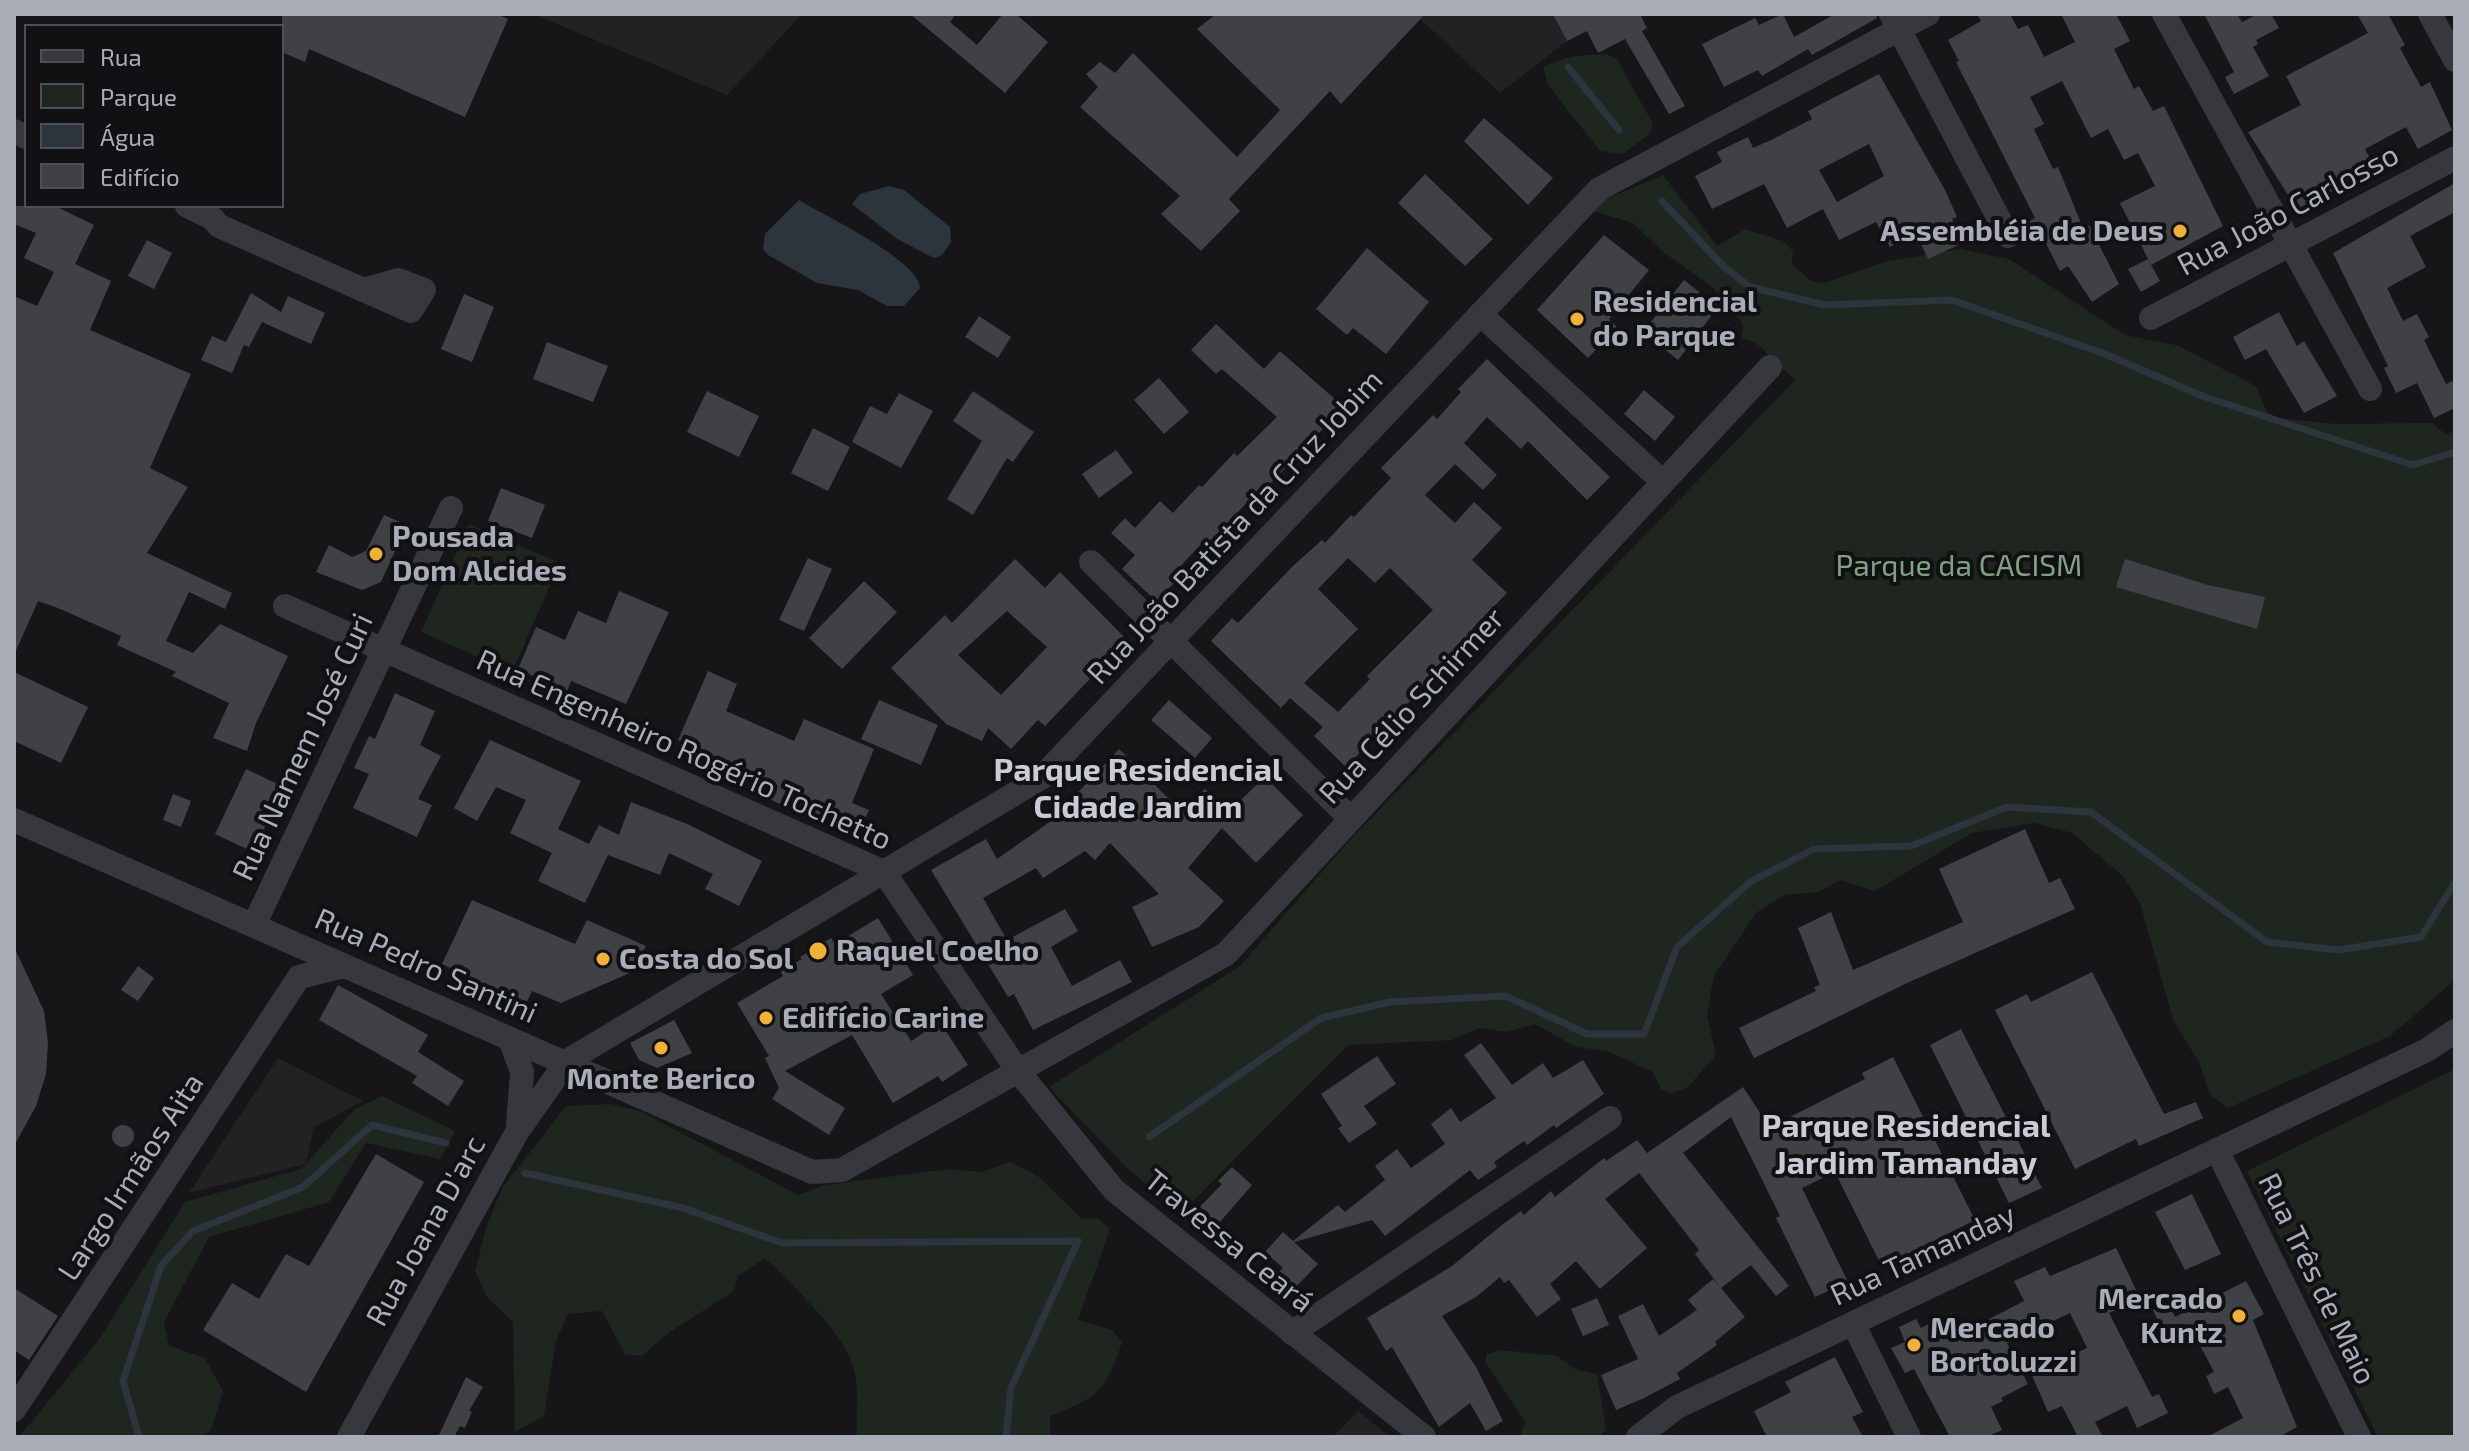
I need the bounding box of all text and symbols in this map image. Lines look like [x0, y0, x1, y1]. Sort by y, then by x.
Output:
legend [24, 24, 284, 208]
text: Rua [100, 42, 142, 71]
text: Parque [100, 82, 177, 111]
text: Água [100, 122, 155, 151]
street label: Rua João Carlosso [2171, 137, 2405, 283]
text: Edifício [100, 162, 180, 191]
place label: Assembléia de Deus [1880, 213, 2164, 249]
marker: Assembléia de Deus [2171, 222, 2189, 240]
place label: Residencial do Parque [1593, 284, 1757, 354]
marker: Residencial do Parque [1568, 310, 1586, 328]
street label: Rua João Batista da Cruz Jobim [1080, 362, 1390, 692]
place label: Pousada Dom Alcides [392, 519, 567, 590]
marker: Pousada Dom Alcides [367, 545, 385, 563]
park label: Parque da CACISM [1836, 548, 2082, 584]
street label: Rua Célio Schirmer [1312, 601, 1512, 811]
street label: Rua Namem José Curi [225, 608, 381, 886]
street label: Rua Engenheiro Rogério Tochetto [471, 642, 897, 858]
district label: Parque Residencial Cidade Jardim [994, 751, 1282, 826]
street label: Rua Pedro Santini [309, 901, 543, 1031]
place label: Raquel Coelho [836, 933, 1039, 969]
marker: Raquel Coelho [807, 940, 829, 962]
place label: Costa do Sol [619, 941, 793, 977]
marker: Costa do Sol [594, 950, 612, 968]
place label: Edifício Carine [782, 1000, 984, 1036]
marker: Edifício Carine [757, 1009, 775, 1027]
marker: Monte Berico [652, 1039, 670, 1057]
place label: Monte Berico [567, 1061, 755, 1097]
street label: Largo Irmãos Aita [51, 1067, 211, 1287]
district label: Parque Residencial Jardim Tamanday [1762, 1107, 2050, 1182]
street label: Rua Joana D'arc [359, 1130, 493, 1332]
street label: Travessa Ceará [1137, 1162, 1321, 1320]
street label: Rua Três de Maio [2250, 1168, 2384, 1390]
street label: Rua Tamanday [1825, 1197, 2021, 1313]
place label: Mercado Kuntz [2098, 1281, 2223, 1352]
marker: Mercado Kuntz [2230, 1307, 2248, 1325]
place label: Mercado Bortoluzzi [1930, 1310, 2077, 1380]
marker: Mercado Bortoluzzi [1905, 1336, 1923, 1354]

